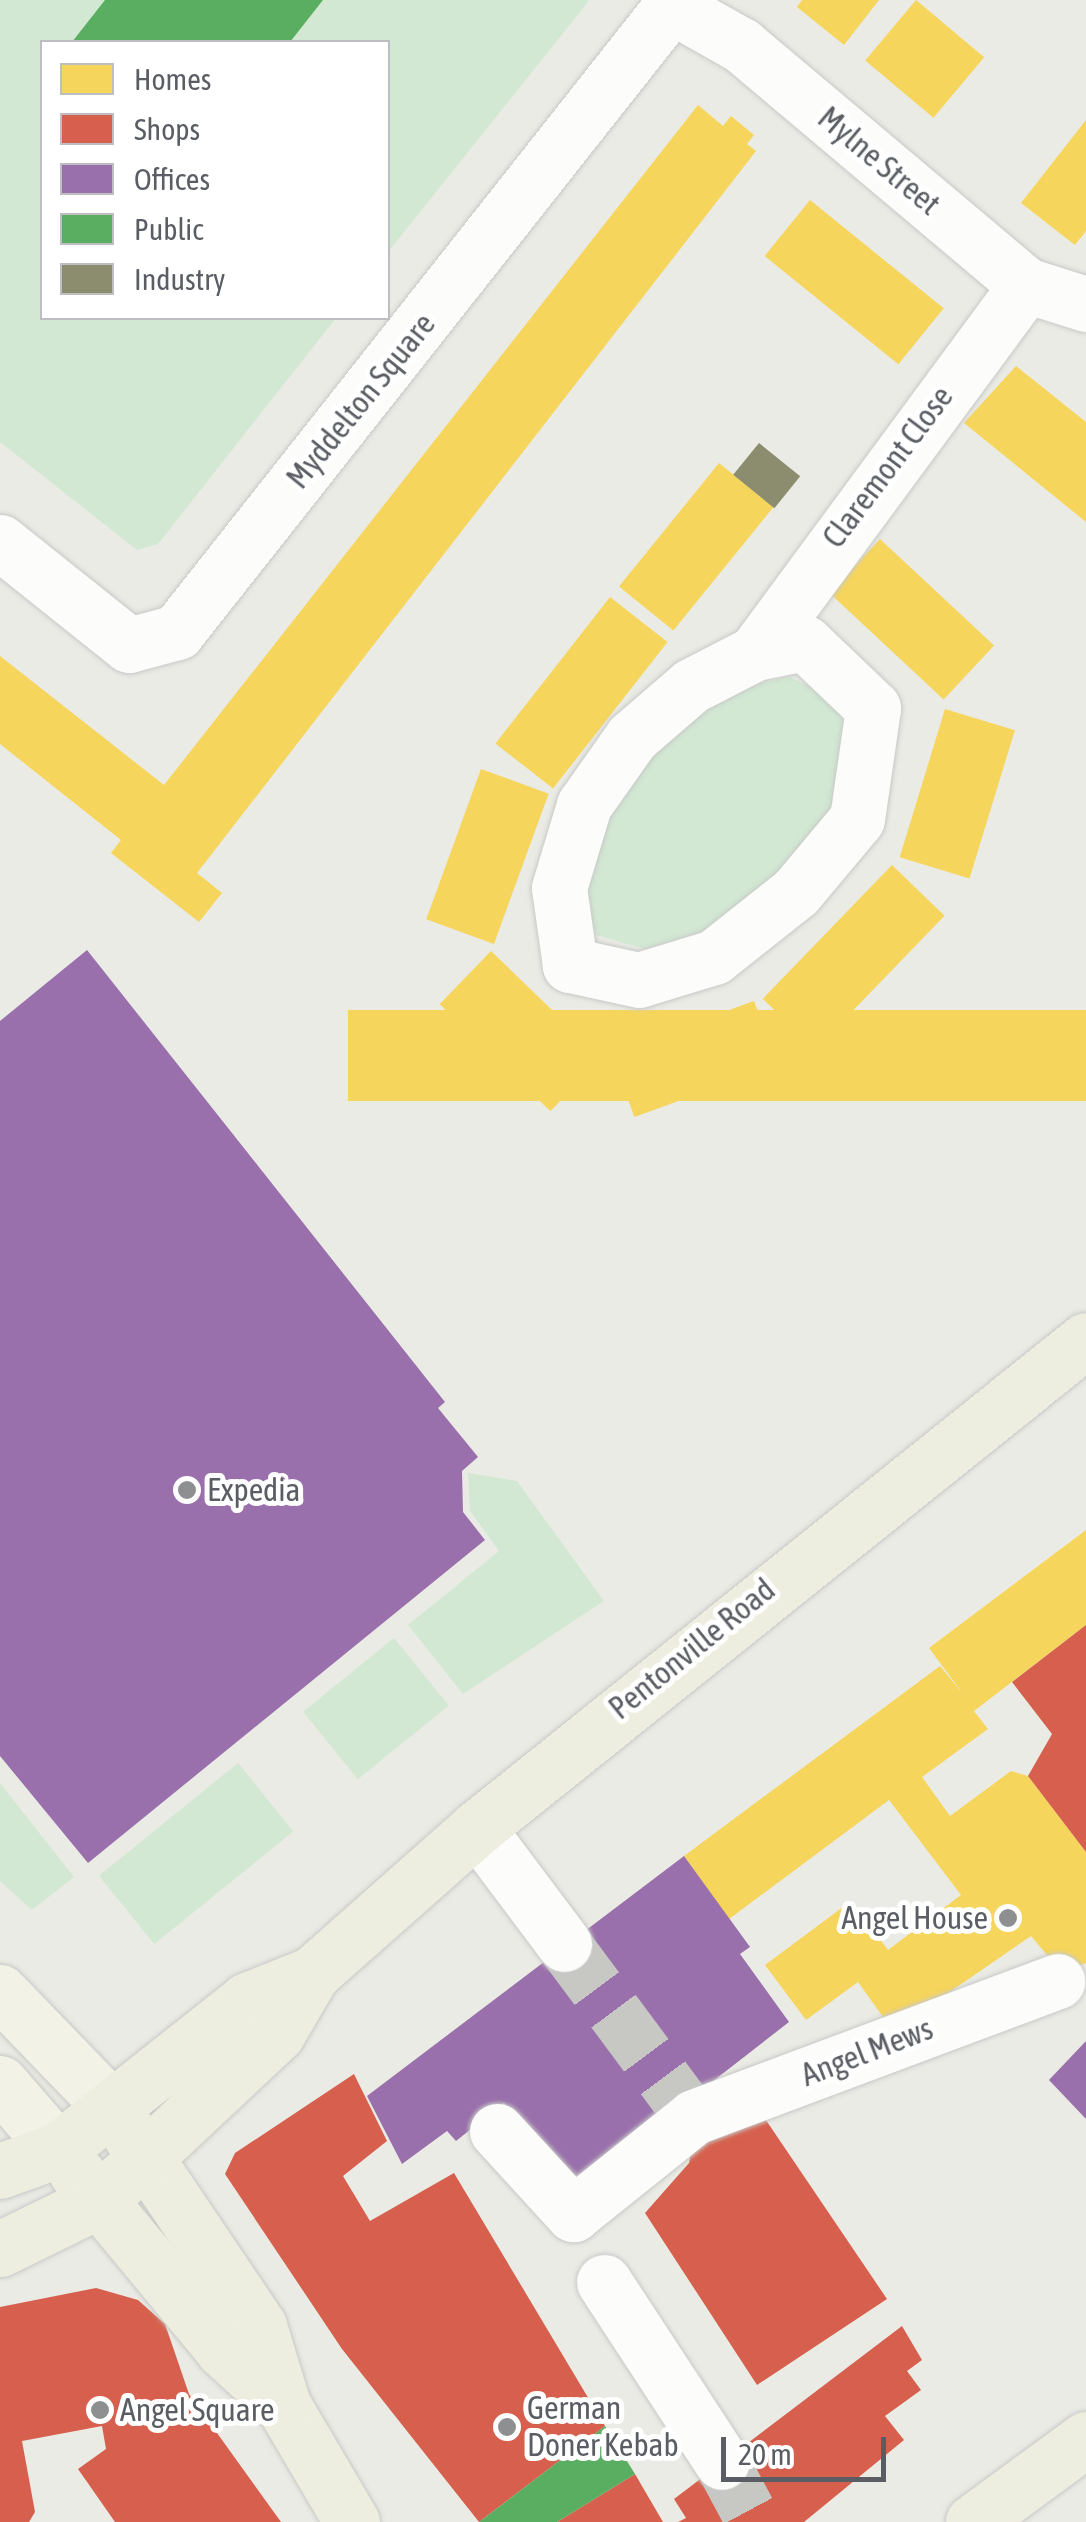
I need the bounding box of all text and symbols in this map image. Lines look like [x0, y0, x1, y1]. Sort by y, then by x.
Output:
legend [40, 40, 390, 320]
text: Homes [134, 62, 211, 96]
street label: Mylne Street [810, 99, 948, 223]
text: Shops [134, 112, 200, 146]
text: Offices [134, 162, 210, 196]
text: Public [134, 212, 203, 246]
text: Industry [134, 262, 225, 296]
street label: Myddelton Square [279, 306, 443, 496]
street label: Claremont Close [815, 379, 961, 555]
place label: Expedia [207, 1471, 301, 1509]
marker: Expedia [176, 1479, 198, 1501]
street label: Pentonville Road [601, 1571, 783, 1727]
place label: Angel House [841, 1899, 988, 1937]
marker: Angel House [997, 1907, 1019, 1929]
street label: Angel Mews [796, 2009, 938, 2095]
place label: German Doner Kebab [527, 2390, 679, 2465]
place label: Angel Square [120, 2391, 275, 2429]
marker: Angel Square [89, 2399, 111, 2421]
marker: German Doner Kebab [496, 2416, 518, 2438]
scale bar [726, 2417, 891, 2479]
text: 20 m [738, 2437, 792, 2471]

